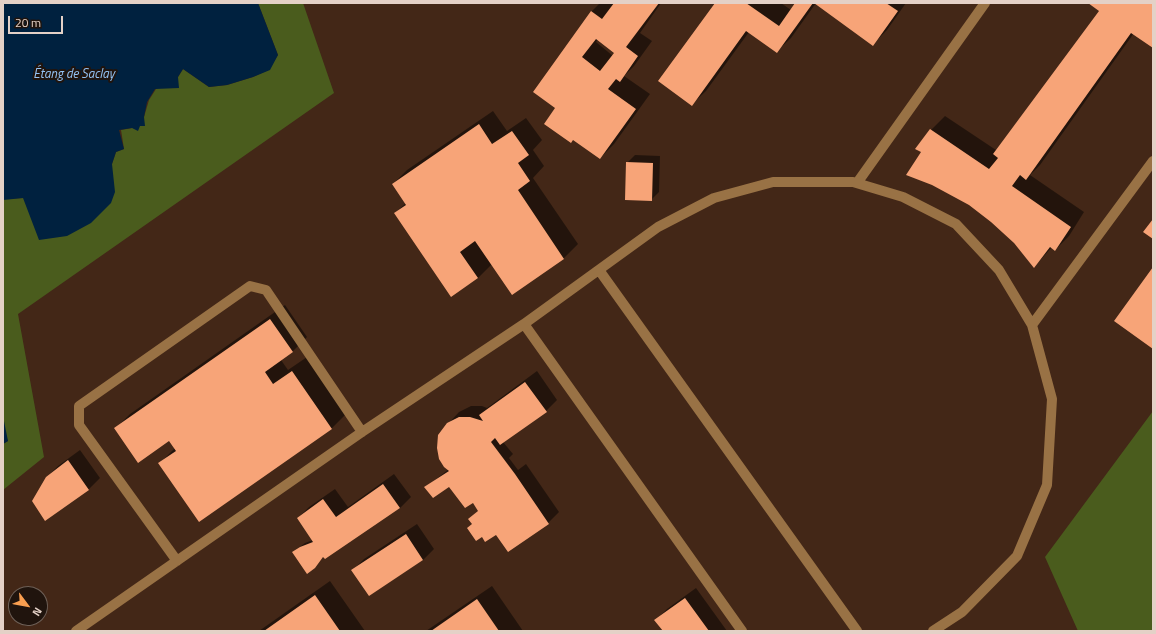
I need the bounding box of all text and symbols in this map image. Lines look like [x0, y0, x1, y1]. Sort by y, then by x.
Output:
scale bar [10, 8, 65, 34]
text: 20 m [15, 13, 41, 32]
water label: Étang de Saclay [33, 67, 115, 83]
north arrow [8, 586, 48, 626]
text: N [29, 604, 46, 619]

